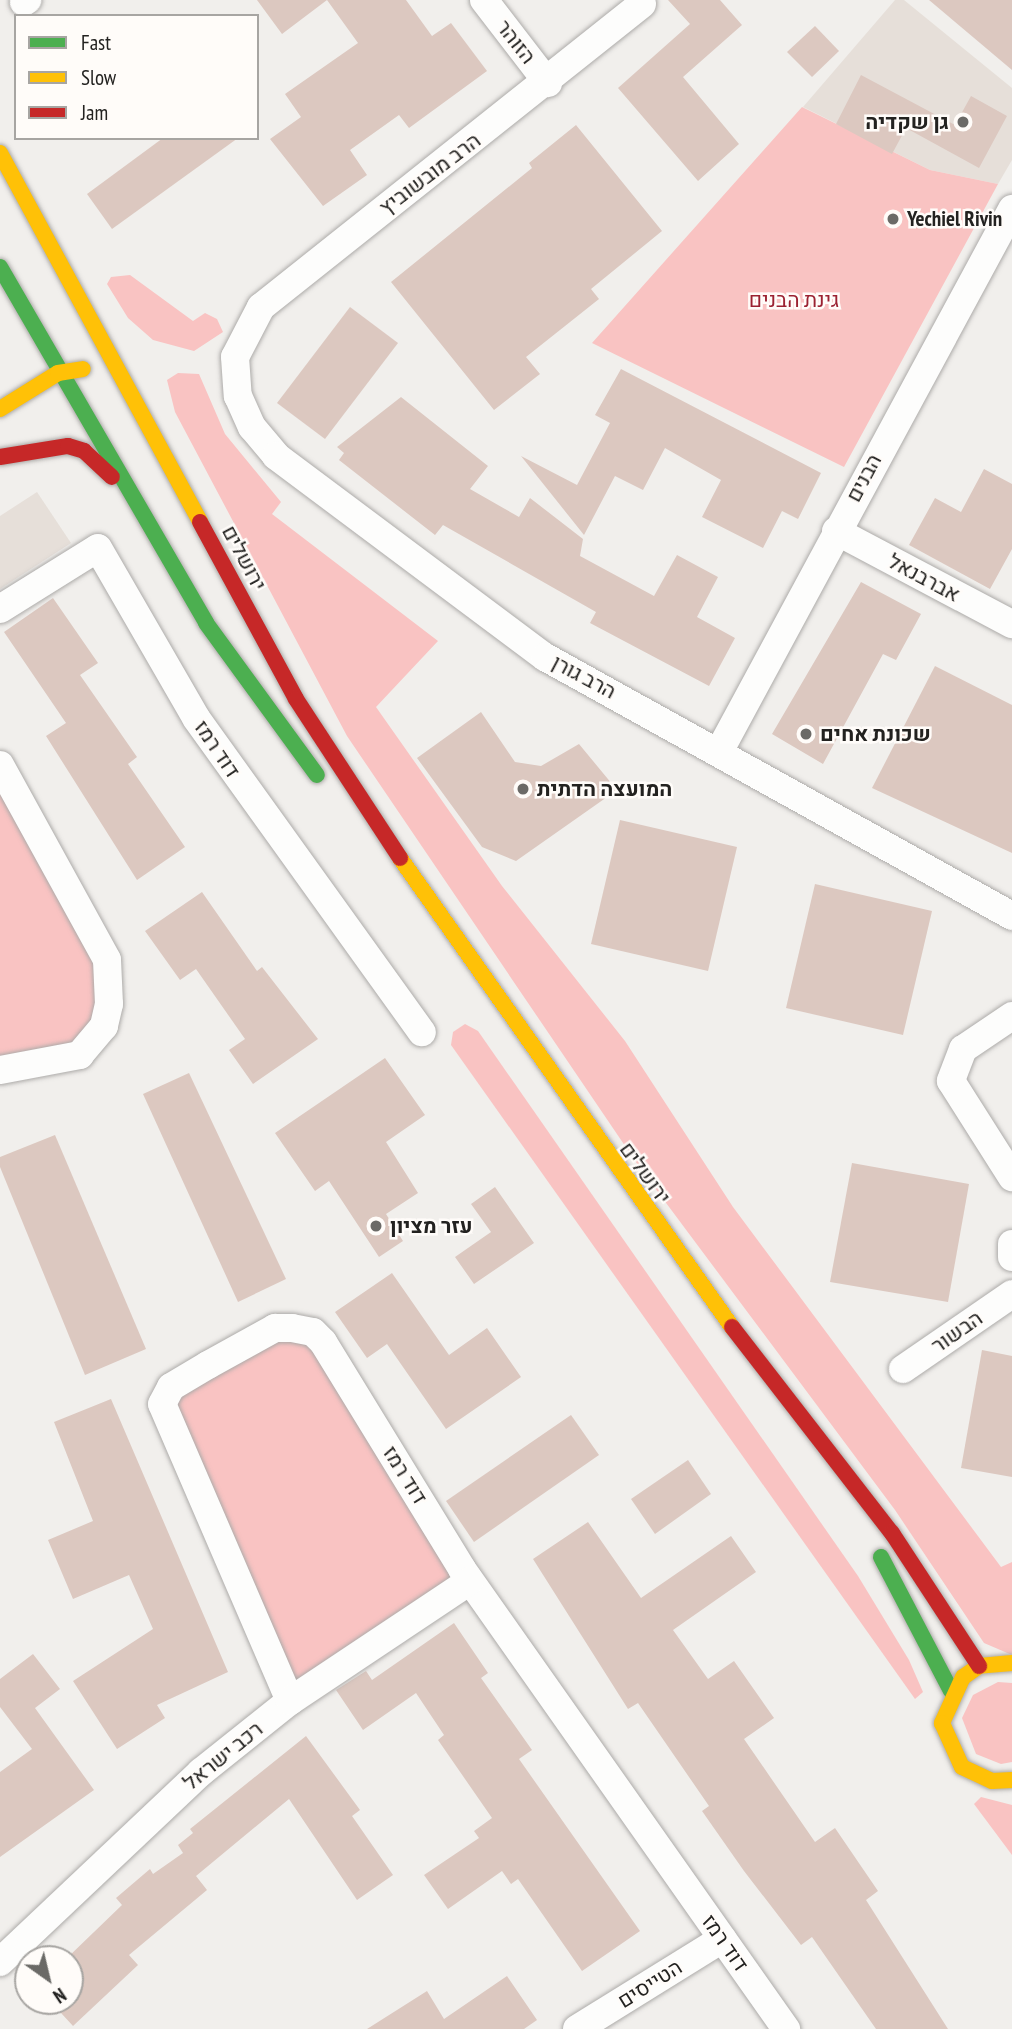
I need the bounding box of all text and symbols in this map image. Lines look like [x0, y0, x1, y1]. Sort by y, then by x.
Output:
legend [14, 14, 259, 140]
street label: הזוהר [491, 15, 541, 69]
text: Fast [81, 29, 111, 56]
text: Slow [81, 64, 116, 91]
text: Jam [81, 99, 108, 126]
place label: גן שקדיה [865, 109, 949, 135]
marker: גן שקדיה [955, 114, 971, 130]
street label: הרב מובשוביץ [374, 128, 486, 220]
place label: Yechiel Rivin [907, 206, 1002, 232]
marker: Yechiel Rivin [885, 211, 901, 227]
park label: גינת הבנים [749, 287, 839, 313]
street label: הבנים [841, 450, 887, 506]
street label: ירושלים [216, 521, 272, 595]
street label: אברבנאל [884, 549, 964, 607]
street label: הרב גורן [548, 650, 620, 704]
street label: דוד רמז [189, 716, 245, 782]
place label: שכונת אחים [820, 721, 931, 747]
marker: שכונת אחים [798, 726, 814, 742]
place label: המועצה הדתית [537, 776, 672, 802]
marker: המועצה הדתית [515, 781, 531, 797]
street label: ירושלים [614, 1137, 676, 1209]
place label: עזר מציון [390, 1213, 473, 1239]
marker: עזר מציון [368, 1218, 384, 1234]
street label: הבשור [927, 1305, 987, 1359]
street label: דוד רמז [377, 1441, 433, 1509]
street label: רכב ישראל [178, 1716, 268, 1796]
street label: דוד רמז [696, 1910, 754, 1976]
north arrow [14, 1945, 84, 2015]
street label: הטייסים [613, 1954, 687, 2014]
text: N [49, 1983, 71, 2009]

